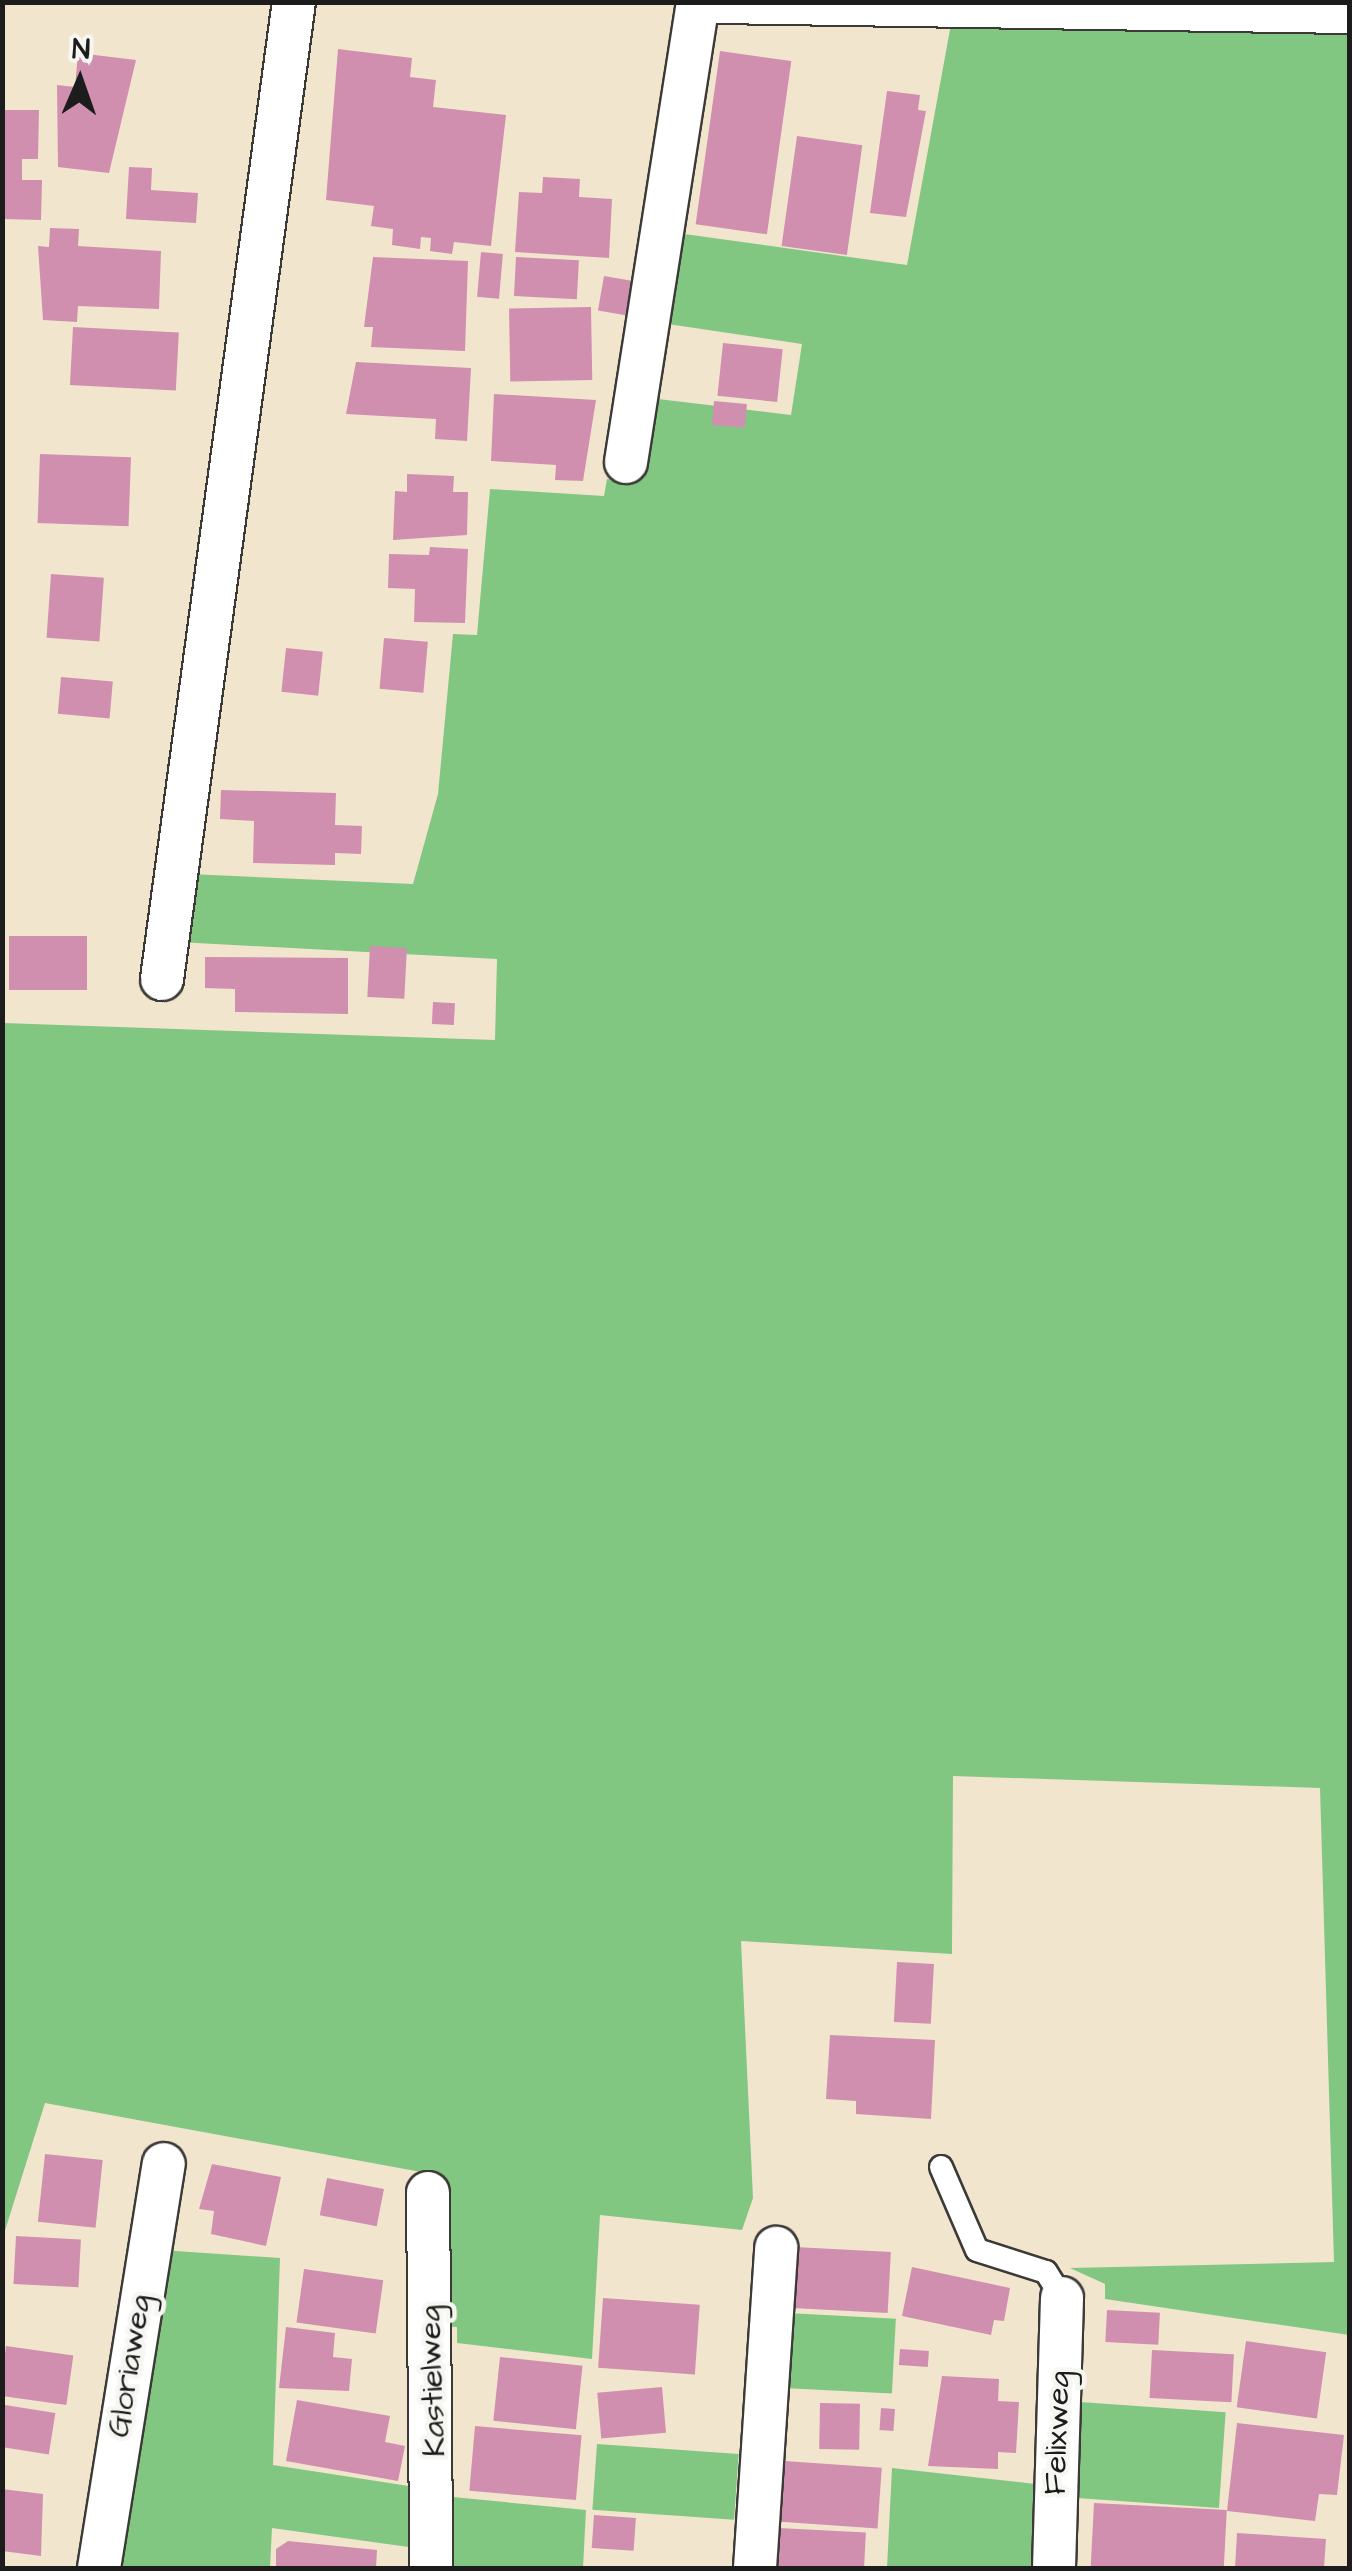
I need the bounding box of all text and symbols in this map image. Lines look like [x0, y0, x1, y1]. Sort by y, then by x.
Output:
north arrow [30, 30, 130, 130]
text: N [72, 30, 91, 69]
street label: Gloriaweg [100, 2292, 160, 2440]
street label: Kastielweg [411, 2305, 455, 2457]
street label: Felixweg [1037, 2370, 1079, 2496]

